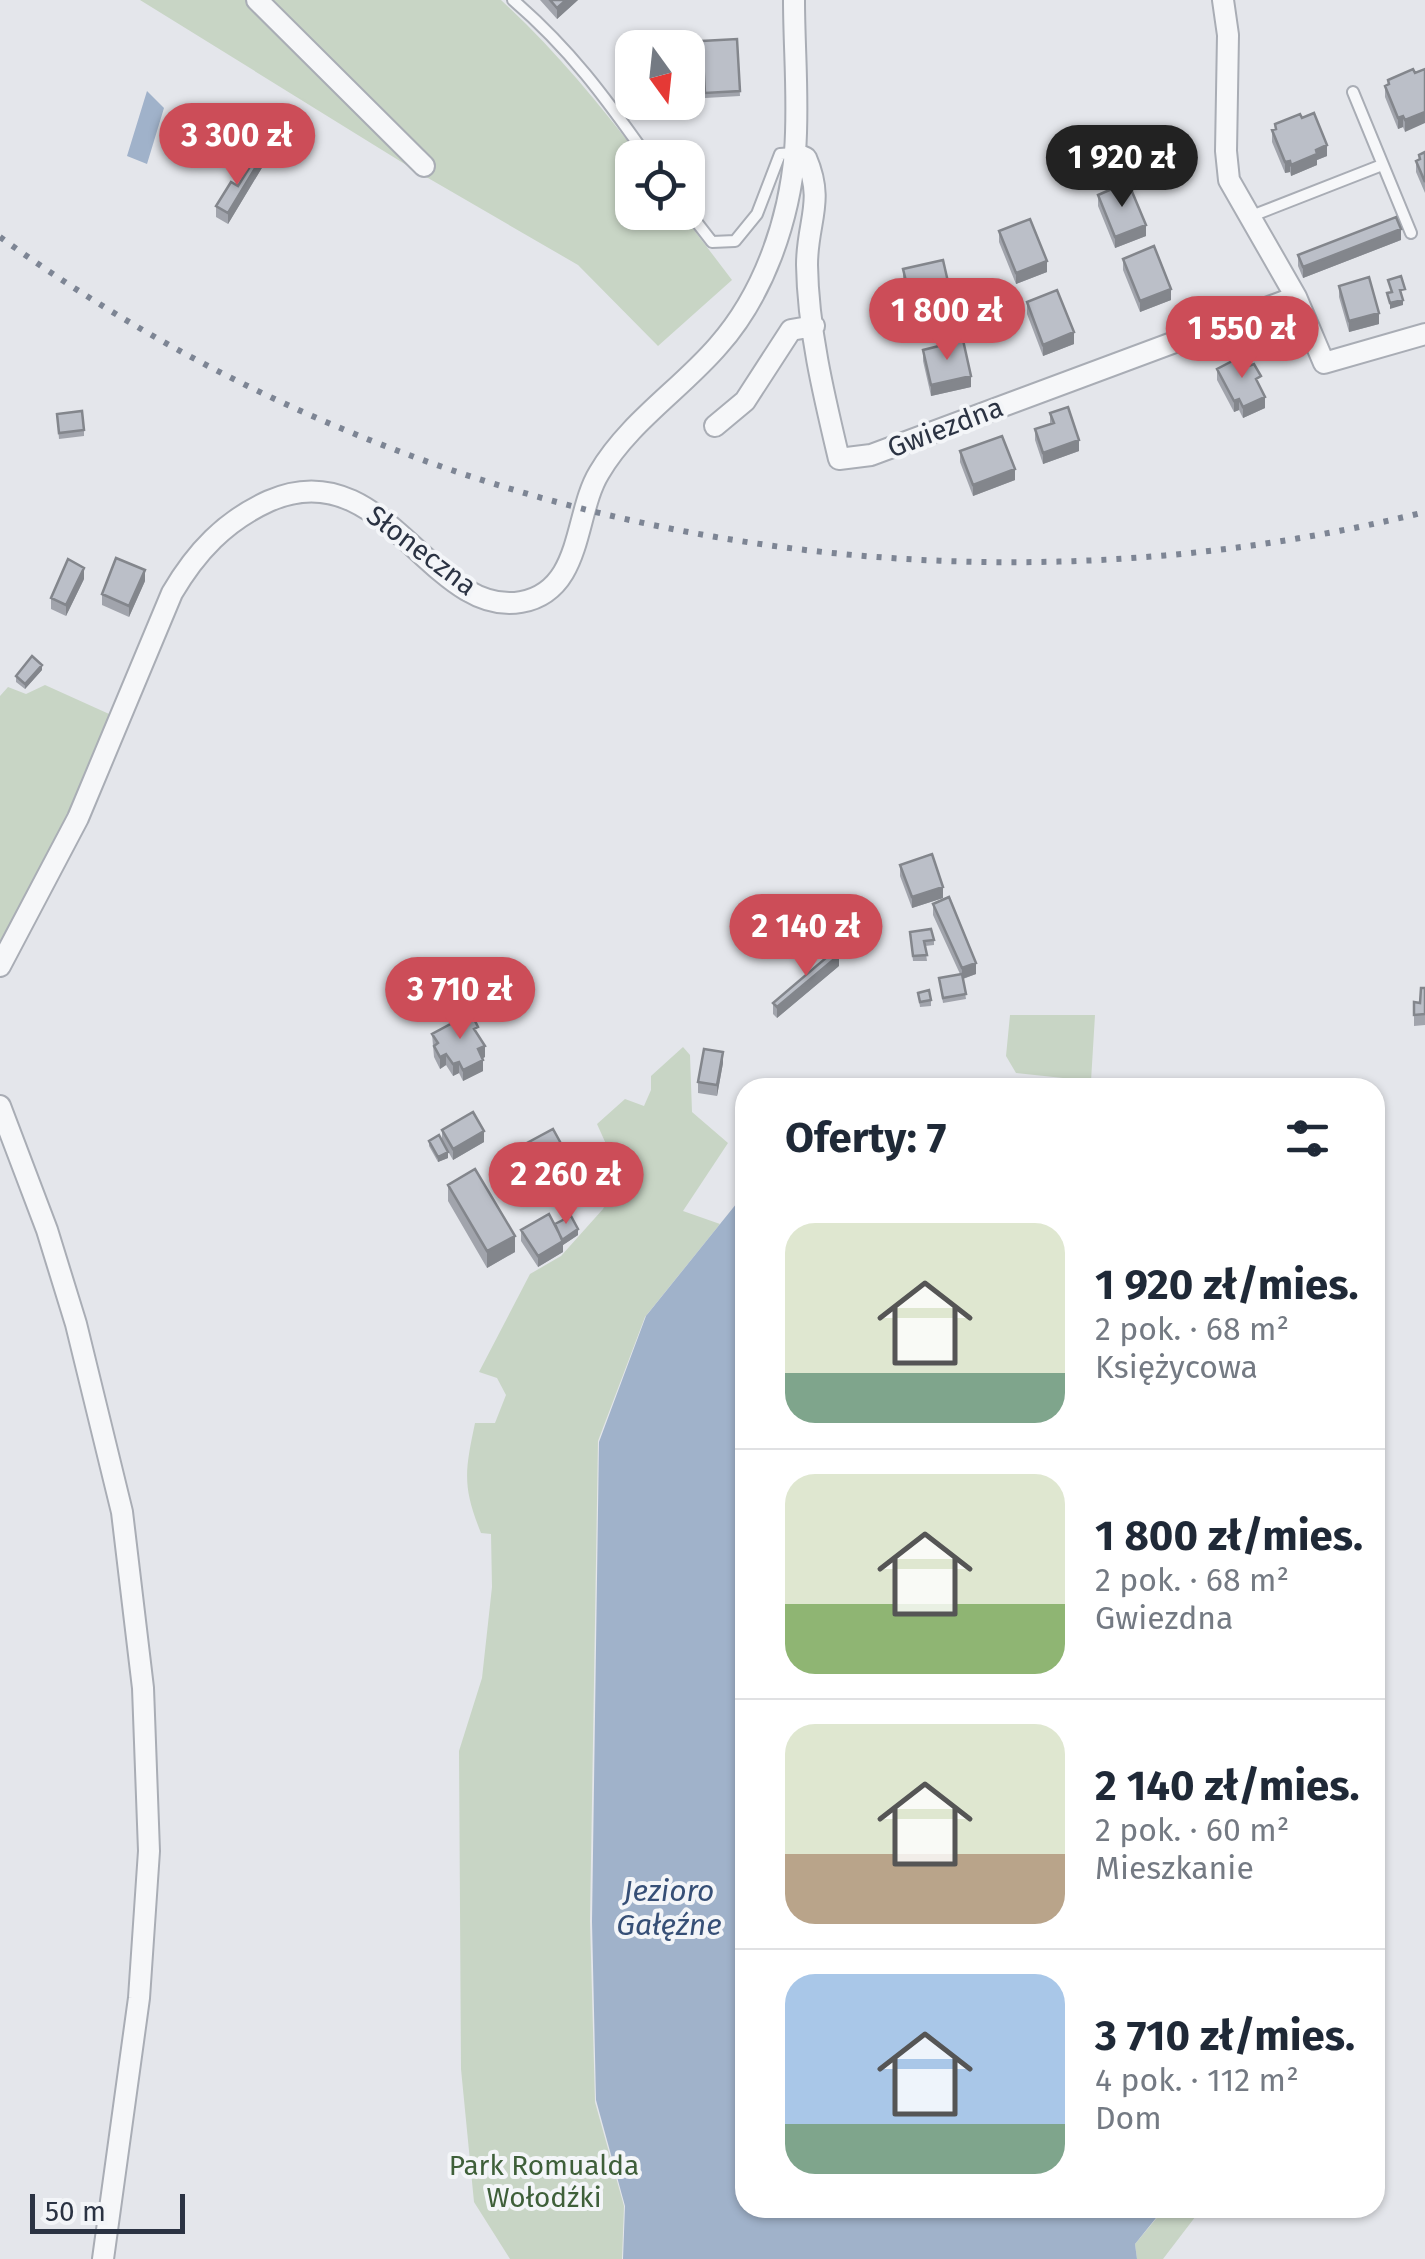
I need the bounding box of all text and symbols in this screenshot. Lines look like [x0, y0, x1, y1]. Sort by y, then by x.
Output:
north arrow [615, 30, 705, 120]
map controls [615, 30, 705, 230]
pin: 3 300 zł [134, 103, 340, 188]
text: 3 300 zł [181, 116, 293, 154]
pin: 1 920 zł [1019, 125, 1225, 210]
text: 1 920 zł [1068, 138, 1176, 176]
button: locate [615, 140, 705, 230]
pin: 1 800 zł [844, 278, 1050, 363]
text: 1 800 zł [891, 291, 1003, 329]
pin: 1 550 zł [1139, 296, 1345, 381]
text: 1 550 zł [1188, 309, 1296, 347]
street label: Gwiezdna [883, 390, 1008, 465]
street label: Słoneczna [360, 498, 483, 602]
pin: 2 140 zł [703, 894, 909, 979]
text: 2 140 zł [751, 907, 861, 945]
pin: 3 710 zł [357, 957, 563, 1042]
text: 3 710 zł [407, 970, 513, 1008]
icon: filters [1280, 1111, 1335, 1166]
text: Oferty: 7 [785, 1113, 946, 1163]
pin: 2 260 zł [463, 1142, 669, 1227]
text: 2 260 zł [511, 1155, 621, 1193]
text: 1 920 zł/mies. [1095, 1260, 1359, 1310]
icon: home [865, 1263, 985, 1383]
text: 2 pok. · 68 m² [1095, 1310, 1289, 1348]
text: Księżycowa [1095, 1348, 1258, 1386]
text: 1 800 zł/mies. [1095, 1511, 1363, 1561]
icon: home [865, 1514, 985, 1634]
text: 2 pok. · 68 m² [1095, 1561, 1289, 1599]
text: Gwiezdna [1095, 1599, 1233, 1637]
text: 2 140 zł/mies. [1095, 1761, 1360, 1811]
icon: home [865, 1764, 985, 1884]
text: 2 pok. · 60 m² [1095, 1811, 1289, 1849]
text: Mieszkanie [1095, 1849, 1254, 1887]
water label: Jezioro Gałęźne [616, 1873, 722, 1943]
text: 3 710 zł/mies. [1095, 2011, 1355, 2061]
icon: home [865, 2014, 985, 2134]
text: 4 pok. · 112 m² [1095, 2061, 1299, 2099]
text: Dom [1095, 2099, 1162, 2137]
park label: Park Romualda Wołodźki [449, 2149, 639, 2214]
scale bar [30, 2189, 185, 2234]
text: 50 m [45, 2195, 106, 2228]

